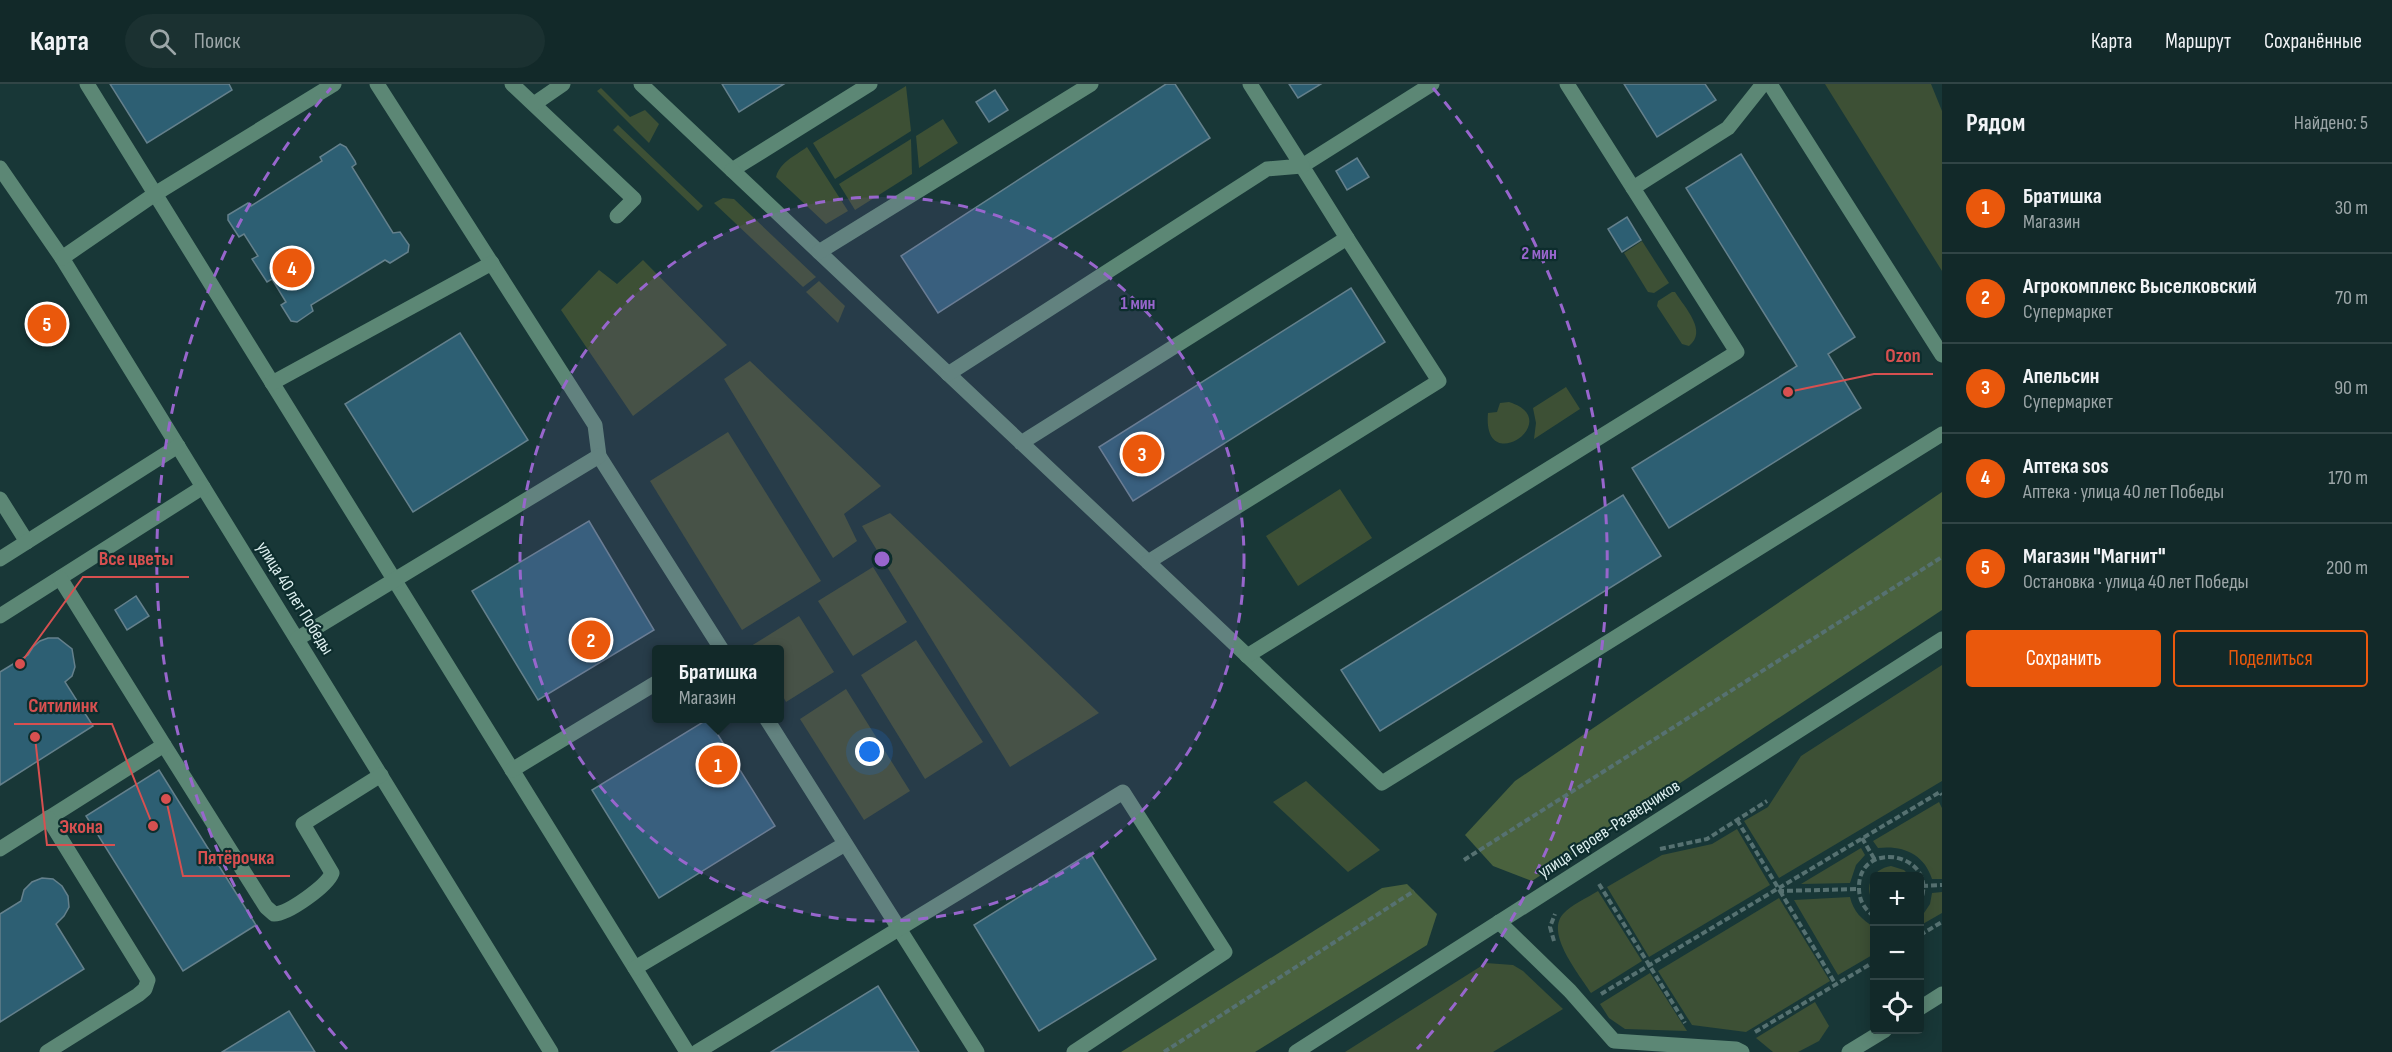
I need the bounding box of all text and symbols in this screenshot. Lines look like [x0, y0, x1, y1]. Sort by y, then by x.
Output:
search box [125, 14, 545, 68]
text: Карта [30, 25, 89, 58]
icon: search [146, 25, 179, 58]
text: Поиск [194, 28, 240, 55]
text: Карта [2091, 29, 2132, 54]
text: Маршрут [2165, 29, 2231, 54]
text: Сохранённые [2264, 29, 2362, 54]
text: Рядом [1966, 108, 2025, 139]
text: Найдено: 5 [2294, 111, 2368, 135]
text: Братишка [2023, 183, 2102, 210]
text: 1 [1982, 196, 1989, 220]
text: 30 m [2335, 196, 2368, 220]
text: Магазин [2023, 210, 2080, 234]
text: 2 мин [1521, 243, 1557, 264]
pin: 4 [272, 246, 312, 291]
text: Агрокомплекс Выселковский [2023, 273, 2257, 300]
text: 2 [1981, 286, 1990, 310]
text: 70 m [2335, 286, 2368, 310]
text: 1 мин [1121, 293, 1156, 314]
text: Супермаркет [2023, 300, 2113, 324]
pin: 5 [28, 302, 66, 346]
callout: Ozon [1874, 336, 1933, 374]
text: Ozon [1885, 344, 1921, 368]
text: Апельсин [2023, 363, 2099, 390]
text: 3 [1981, 376, 1990, 400]
text: 90 m [2334, 376, 2368, 400]
text: Супермаркет [2023, 390, 2113, 414]
pin: 3 [1122, 432, 1162, 476]
text: Аптека sos [2023, 453, 2109, 480]
text: 4 [1981, 466, 1990, 490]
text: 170 m [2328, 466, 2368, 490]
text: Аптека · улица 40 лет Победы [2023, 480, 2224, 504]
street label: улица 40 лет Победы [252, 538, 338, 658]
callout: Все цветы [83, 539, 189, 577]
text: Магазин "Магнит" [2023, 543, 2165, 570]
text: Все цветы [99, 547, 173, 571]
centre of rings [872, 549, 892, 569]
text: 5 [1981, 556, 1990, 580]
text: 200 m [2326, 556, 2368, 580]
text: Остановка · улица 40 лет Победы [2023, 570, 2249, 594]
pin: 2 [572, 618, 610, 662]
button: Сохранить [1966, 630, 2161, 687]
button: Поделиться [2173, 630, 2368, 687]
popup [652, 645, 784, 723]
text: Братишка [679, 659, 757, 686]
callout: Ситилинк [14, 686, 112, 724]
text: Магазин [679, 686, 736, 710]
text: Ситилинк [28, 694, 98, 718]
your location [855, 737, 884, 766]
pin: 1 [698, 742, 738, 788]
street label: улица Героев-Разведчиков [1534, 775, 1684, 883]
callout: Экона [47, 807, 115, 845]
text: Экона [59, 815, 103, 839]
callout: Пятёрочка [183, 838, 290, 876]
text: Пятёрочка [197, 846, 275, 870]
map controls [1870, 872, 1924, 1034]
button: + [1870, 872, 1924, 926]
button: − [1870, 926, 1924, 980]
button: locate [1870, 980, 1924, 1034]

